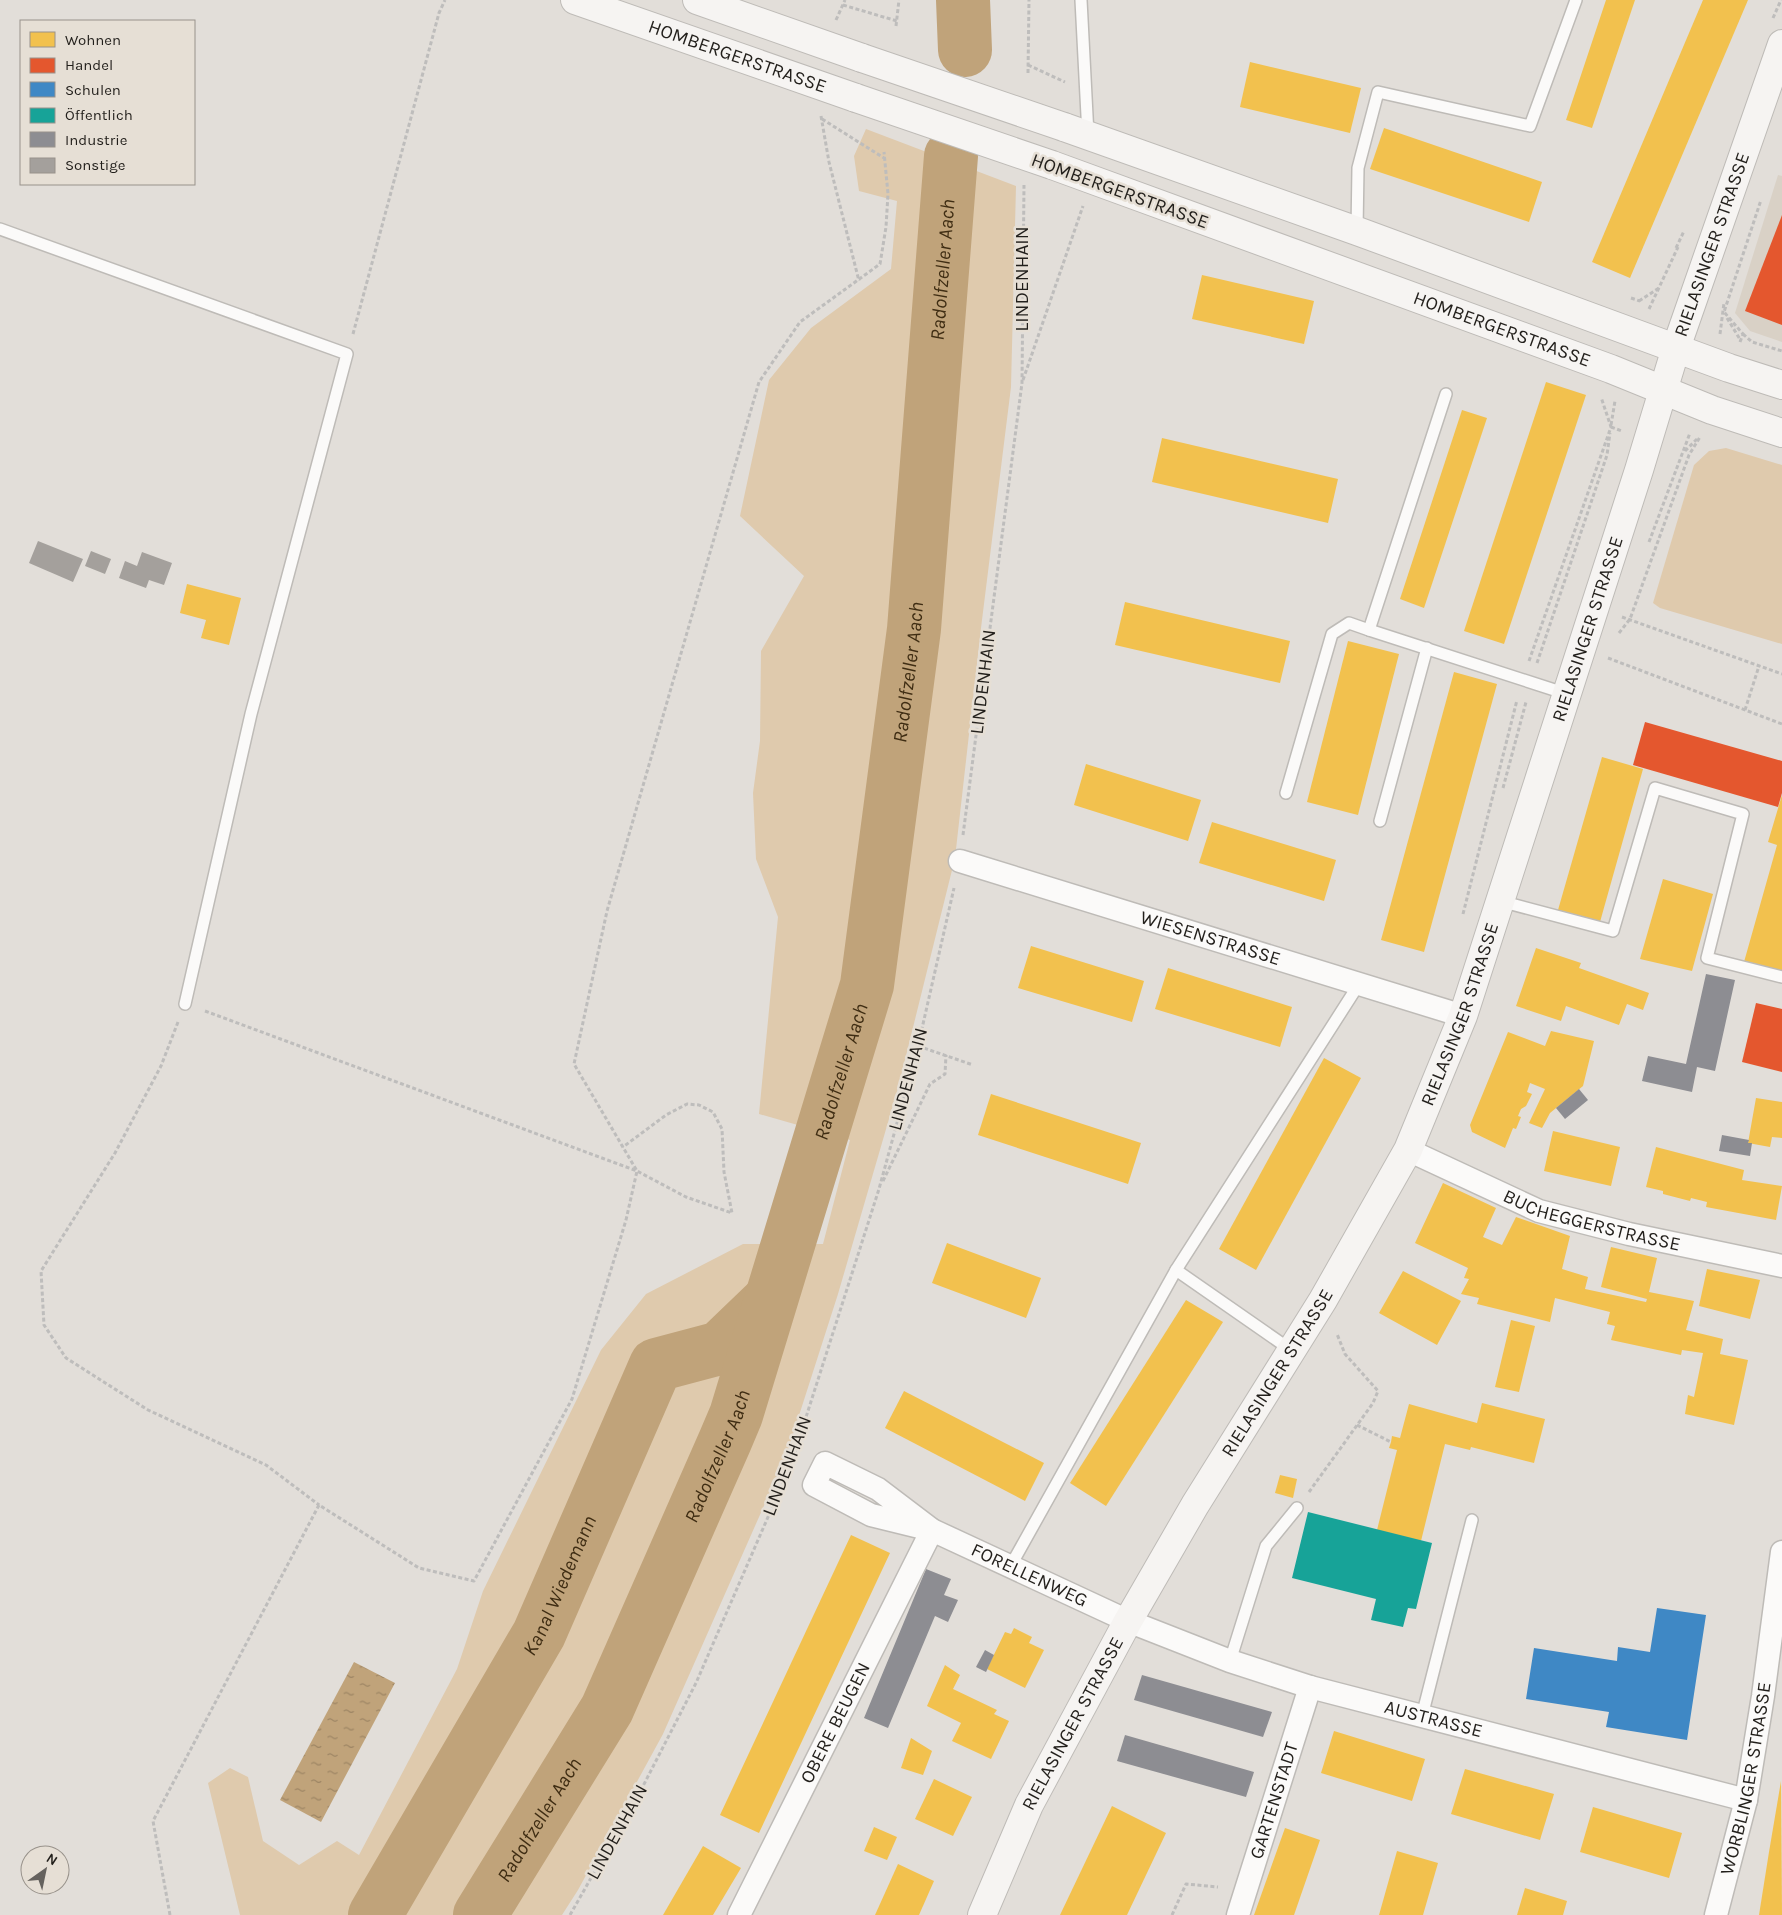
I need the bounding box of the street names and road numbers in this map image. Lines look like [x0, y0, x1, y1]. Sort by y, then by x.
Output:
street label: HOMBERGERSTRASSE [645, 15, 829, 98]
street label: HOMBERGERSTRASSE [1028, 149, 1212, 233]
street label: RIELASINGER STRASSE [1670, 150, 1754, 340]
street label: LINDENHAIN [1011, 226, 1033, 332]
street label: HOMBERGERSTRASSE [1410, 287, 1594, 372]
street label: RIELASINGER STRASSE [1548, 534, 1628, 725]
street label: LINDENHAIN [966, 628, 1000, 736]
street label: WIESENSTRASSE [1138, 906, 1283, 970]
street label: RIELASINGER STRASSE [1416, 920, 1503, 1109]
street label: LINDENHAIN [884, 1025, 932, 1133]
street label: BUCHEGGERSTRASSE [1500, 1185, 1682, 1255]
street label: RIELASINGER STRASSE [1217, 1285, 1338, 1461]
street label: LINDENHAIN [758, 1413, 816, 1519]
street label: FORELLENWEG [968, 1539, 1091, 1612]
street label: RIELASINGER STRASSE [1017, 1633, 1128, 1814]
street label: OBERE BEUGEN [796, 1659, 875, 1787]
street label: WORBLINGER STRASSE [1716, 1681, 1776, 1877]
street label: AUSTRASSE [1382, 1696, 1485, 1742]
street label: GARTENSTADT [1245, 1739, 1303, 1862]
street label: LINDENHAIN [582, 1781, 652, 1883]

